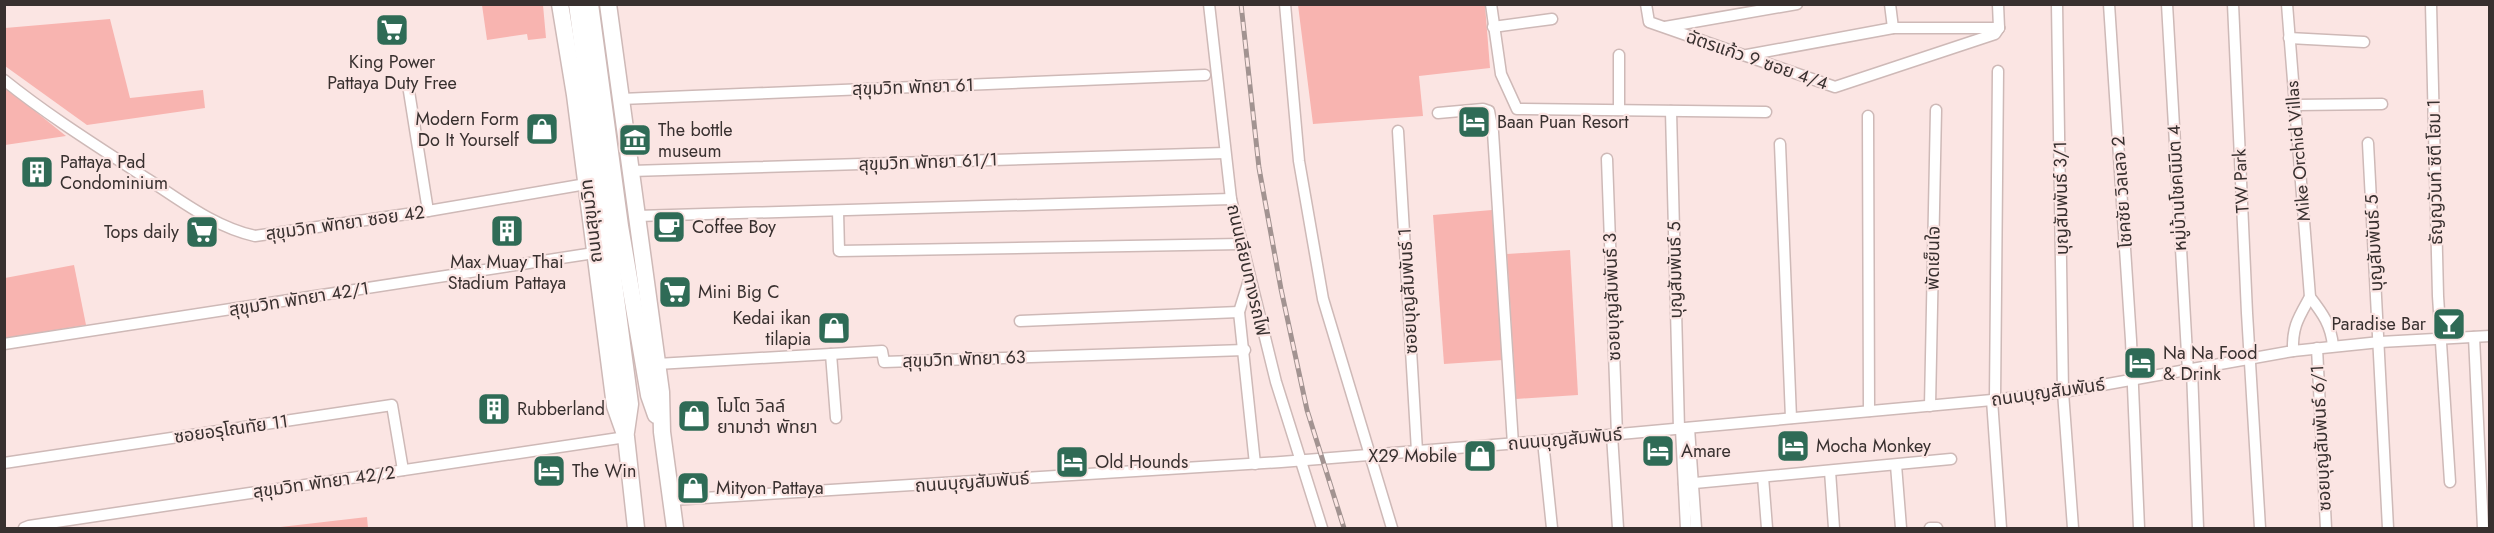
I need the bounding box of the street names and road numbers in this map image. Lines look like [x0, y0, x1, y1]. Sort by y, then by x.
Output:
street label: ฉัตรแก้ว 9 ซอย 4/4 [1682, 23, 1832, 97]
street label: สุขุมวิท พัทยา 61 [852, 72, 974, 102]
street label: Mike Orchid Villas [2279, 80, 2317, 222]
street label: ธัญญวันท์ ซิตี โฮม 1 [2421, 99, 2449, 245]
street label: หมู่บ้านโชคนิมิต 4 [2161, 124, 2193, 252]
street label: โชคชัย วิลเลจ 2 [2105, 135, 2139, 249]
street label: บุญสัมพันธ์ 3/1 [2047, 141, 2075, 255]
street label: สุขุมวิท พัทยา 61/1 [858, 147, 998, 177]
street label: TW Park [2226, 148, 2256, 214]
street label: ถนนสุขุมวิท [573, 178, 609, 264]
street label: บุญสัมพันธ์ 5 [2358, 194, 2390, 292]
street label: สุขุมวิท พัทยา ซอย 42 [264, 199, 426, 247]
street label: ถนนเลียบทางรถไฟ [1220, 201, 1276, 339]
street label: บุญสัมพันธ์ 5 [1661, 221, 1689, 319]
street label: พัดเย็นใจ [1919, 226, 1947, 290]
street label: ซอยบุญสัมพันธ์ 1 [1392, 227, 1424, 355]
street label: ซอยบุญสัมพันธ์ 3 [1597, 232, 1627, 362]
street label: สุขุมวิท พัทยา 42/1 [227, 275, 371, 323]
street label: สุขุมวิท พัทยา 63 [902, 344, 1026, 374]
street label: ซอยบุญสัมพันธ์ 6/1 [2304, 364, 2338, 512]
street label: ถนนบุญสัมพันธ์ [1989, 371, 2107, 413]
street label: ซอยอรุโณทัย 11 [172, 408, 290, 450]
street label: ถนนบุญสัมพันธ์ [1507, 421, 1624, 457]
street label: สุขุมวิท พัทยา 42/2 [251, 459, 397, 505]
street label: ถนนบุญสัมพันธ์ [914, 465, 1030, 499]

